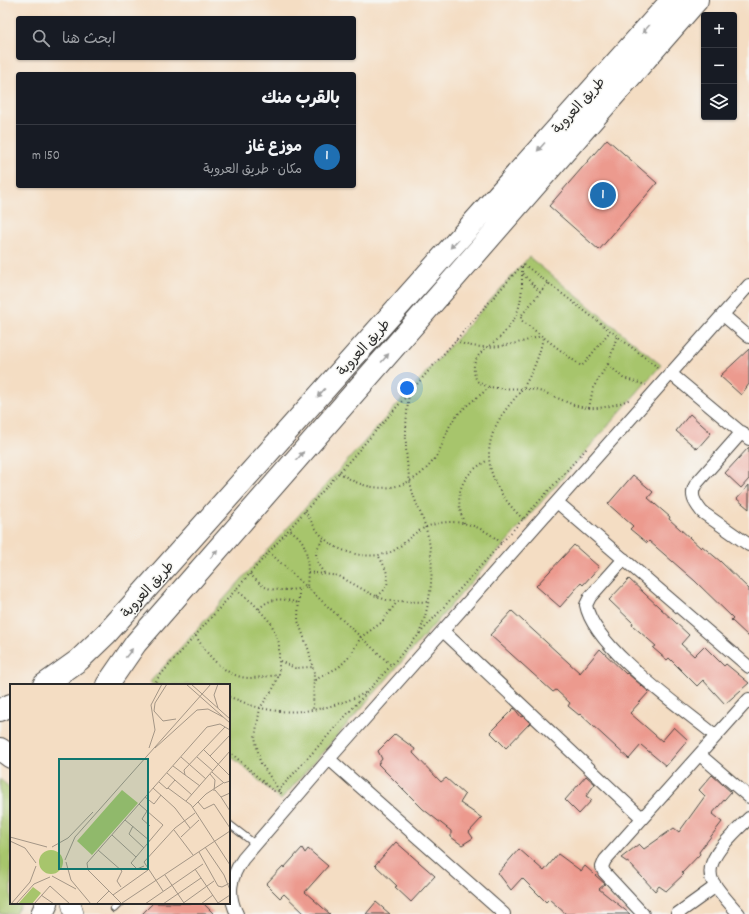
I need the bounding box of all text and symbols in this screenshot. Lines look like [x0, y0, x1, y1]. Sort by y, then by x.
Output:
map controls [701, 12, 737, 120]
button: + [701, 12, 737, 48]
search box [16, 16, 356, 60]
one-way arrow [641, 24, 651, 34]
icon: search [30, 27, 52, 49]
text: ابحث هنا [62, 29, 116, 51]
button: − [701, 48, 737, 84]
street label: طريق العروبة [548, 73, 611, 139]
button: layers [701, 84, 737, 120]
text: بالقرب منك [262, 88, 340, 112]
text: موزع غاز [247, 137, 302, 159]
one-way arrow [536, 142, 546, 152]
text: 150 m [32, 147, 60, 166]
text: 1 [326, 147, 328, 166]
text: مكان · طريق العروبة [203, 161, 302, 180]
pin: 1 [590, 180, 616, 210]
one-way arrow [450, 239, 459, 249]
street label: طريق العروبة [333, 315, 396, 381]
one-way arrow [380, 354, 389, 363]
your location [397, 378, 417, 398]
one-way arrow [317, 388, 326, 399]
one-way arrow [295, 451, 304, 462]
one-way arrow [210, 549, 219, 560]
street label: طريق العروبة [117, 557, 180, 623]
one-way arrow [125, 647, 134, 658]
inset map [10, 684, 230, 904]

